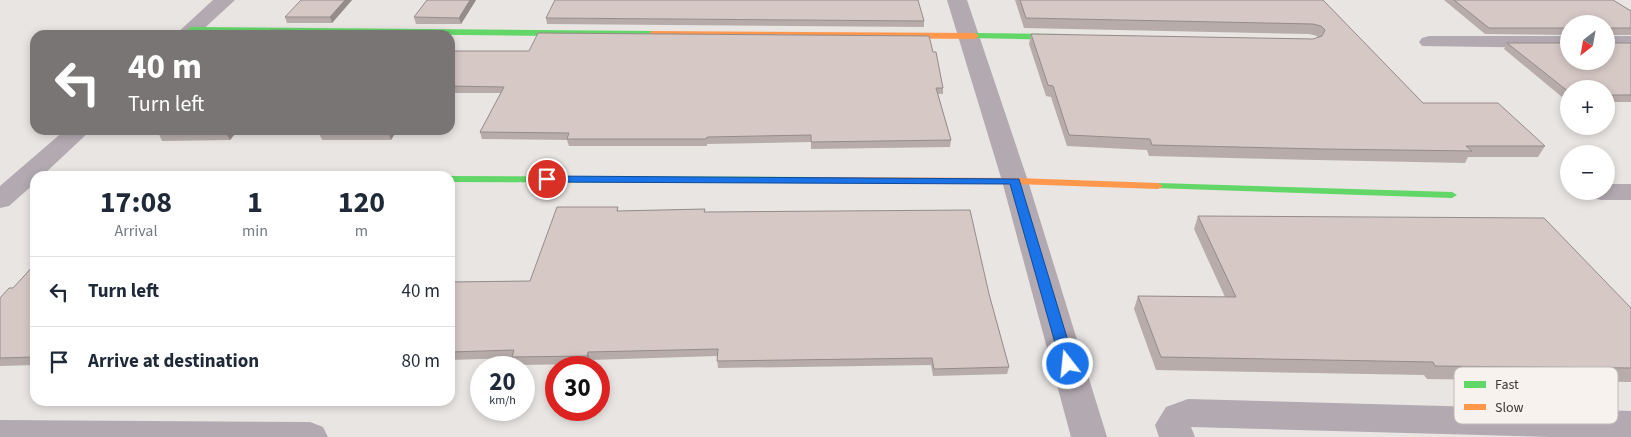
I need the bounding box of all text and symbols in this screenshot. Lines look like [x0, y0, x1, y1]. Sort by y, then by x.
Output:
north arrow [1560, 15, 1615, 70]
map controls [1560, 15, 1615, 200]
text: 40 m [128, 42, 202, 92]
icon: left [45, 50, 110, 115]
button: + [1560, 80, 1615, 135]
text: Turn left [128, 88, 204, 120]
button: − [1560, 145, 1615, 200]
pin [526, 158, 568, 200]
icon: arrive [533, 165, 561, 193]
text: 17:08 [100, 181, 172, 224]
text: 1 [247, 181, 263, 224]
text: 120 [338, 181, 385, 224]
text: Arrival [114, 220, 157, 242]
text: min [242, 220, 268, 242]
text: m [355, 220, 368, 242]
icon: left [45, 278, 73, 306]
text: Turn left [88, 278, 159, 305]
text: 40 m [402, 278, 440, 305]
position arrow [1041, 337, 1093, 389]
icon: arrive [45, 348, 73, 376]
text: Arrive at destination [88, 348, 259, 375]
text: 80 m [402, 348, 440, 375]
speed limit sign: 30 [545, 356, 610, 421]
text: 20 [489, 364, 516, 400]
legend [1454, 367, 1618, 424]
text: Fast [1495, 375, 1519, 395]
text: km/h [489, 392, 516, 409]
text: Slow [1495, 398, 1524, 418]

